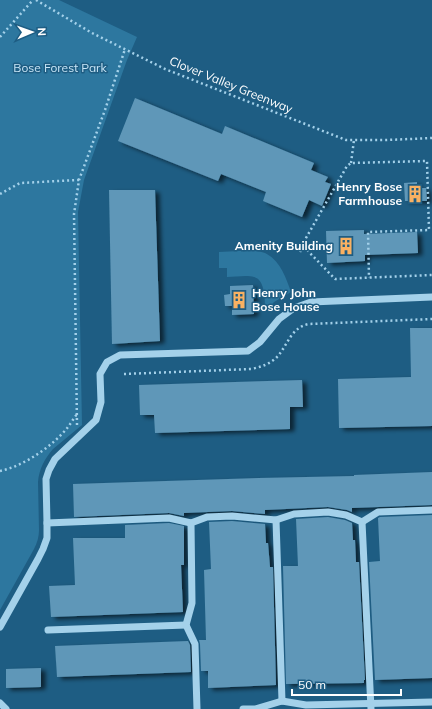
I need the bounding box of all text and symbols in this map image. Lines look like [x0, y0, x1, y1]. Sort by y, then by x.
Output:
north arrow [12, 12, 52, 52]
text: N [35, 27, 49, 36]
street label: Clover Valley Greenway [167, 53, 296, 116]
park label: Bose Forest Park [13, 60, 107, 75]
place label: Henry Bose Farmhouse [336, 179, 402, 208]
building icon: Henry Bose Farmhouse [405, 184, 425, 204]
building icon: Amenity Building [336, 236, 356, 256]
place label: Amenity Building [235, 238, 333, 253]
place label: Henry John Bose House [252, 285, 320, 314]
building icon: Henry John Bose House [229, 290, 249, 310]
scale bar [292, 671, 401, 697]
text: 50 m [298, 677, 326, 692]

